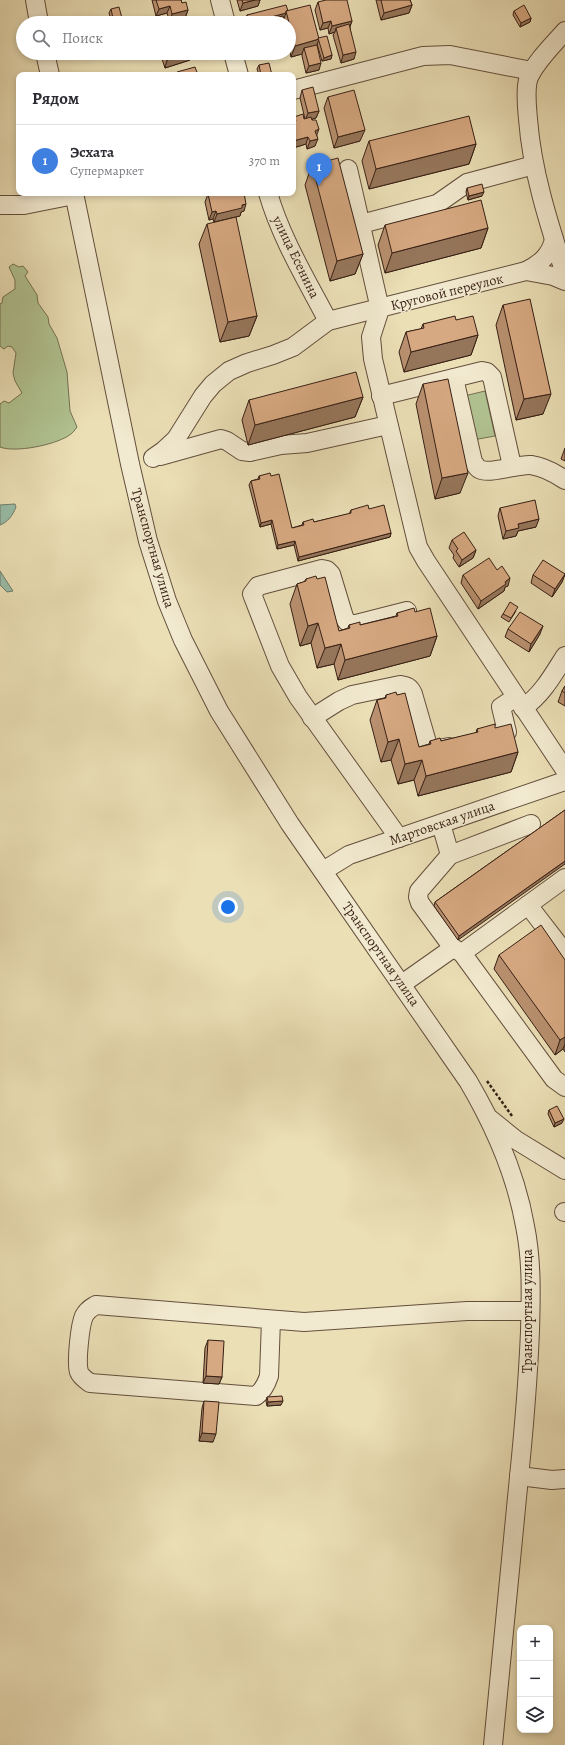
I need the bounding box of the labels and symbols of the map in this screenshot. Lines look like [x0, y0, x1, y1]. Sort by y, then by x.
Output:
pin: 1 [306, 153, 332, 186]
street label: улица Есенина [267, 212, 324, 302]
street label: Круговой переулок [389, 269, 505, 315]
street label: Транспортная улица [127, 486, 179, 611]
street label: Мартовская улица [387, 796, 498, 850]
your location [218, 897, 238, 917]
street label: Транспортная улица [338, 898, 425, 1011]
street label: Транспортная улица [518, 1249, 537, 1373]

